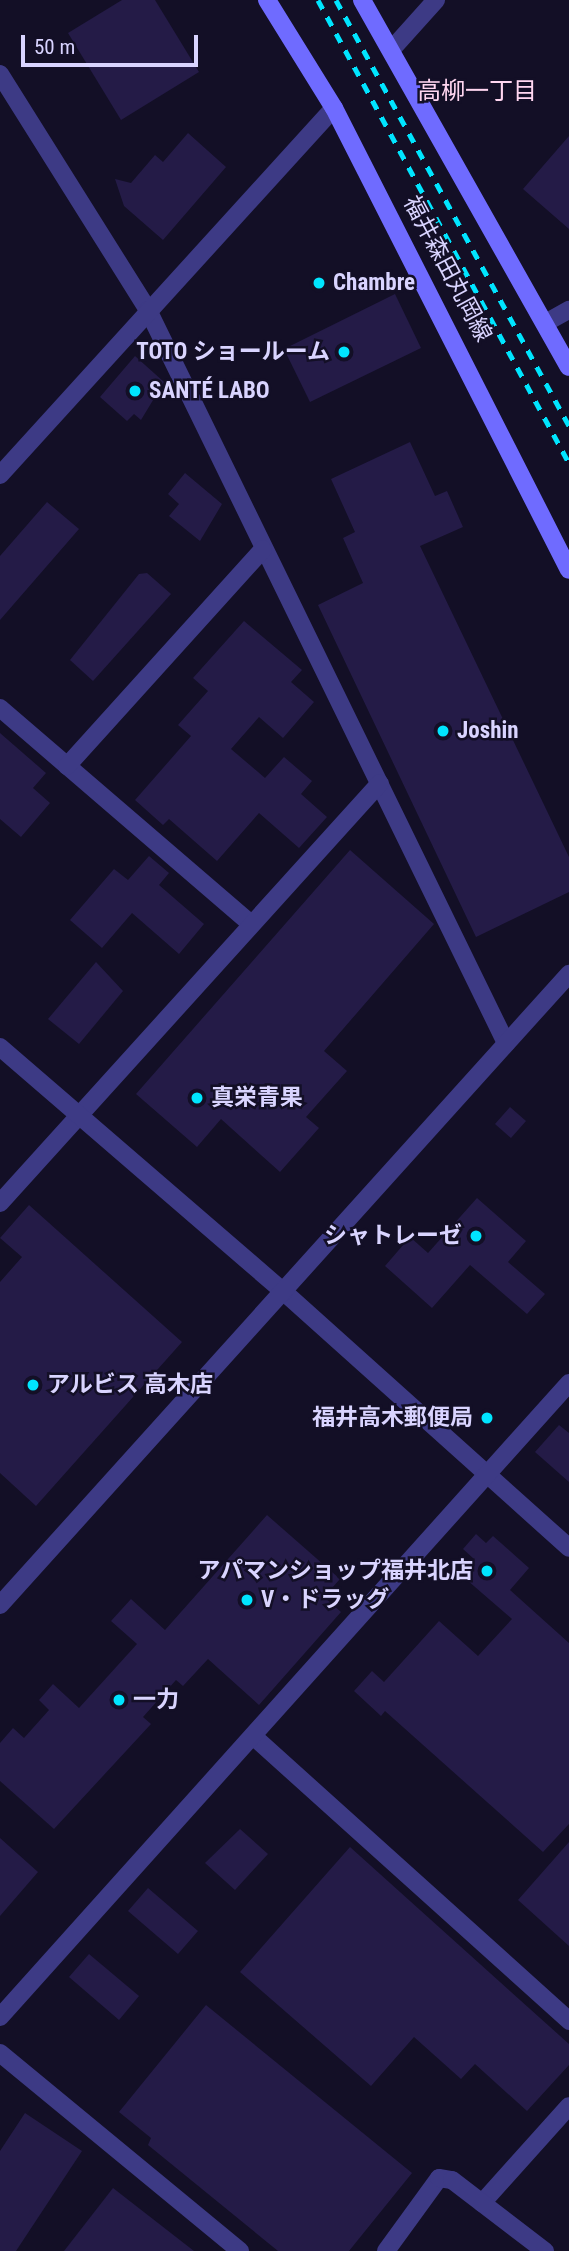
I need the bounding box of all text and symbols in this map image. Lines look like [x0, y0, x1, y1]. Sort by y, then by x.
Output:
scale bar [24, 21, 201, 65]
text: 50 m [34, 35, 75, 59]
district label: 高柳一丁目 [417, 78, 537, 106]
street label: 福井森田丸岡線 [397, 191, 497, 347]
place label: Chambre [333, 269, 415, 297]
marker: Chambre [311, 275, 327, 291]
place label: TOTO ショールーム [136, 338, 330, 366]
marker: TOTO ショールーム [336, 344, 352, 360]
place label: SANTÉ LABO [149, 377, 270, 405]
marker: SANTÉ LABO [127, 383, 143, 399]
place label: Joshin [457, 717, 519, 745]
marker: Joshin [435, 723, 451, 739]
place label: 真栄青果 [211, 1084, 303, 1112]
marker: 真栄青果 [189, 1090, 205, 1106]
place label: シャトレーゼ [324, 1222, 462, 1250]
marker: シャトレーゼ [468, 1228, 484, 1244]
place label: アルビス 高木店 [47, 1371, 213, 1399]
marker: アルビス 高木店 [25, 1377, 41, 1393]
place label: 福井高木郵便局 [312, 1404, 473, 1432]
marker: 福井高木郵便局 [479, 1410, 495, 1426]
place label: アパマンショップ福井北店 [197, 1557, 473, 1585]
marker: アパマンショップ福井北店 [479, 1563, 495, 1579]
place label: V・ドラッグ [261, 1586, 389, 1614]
marker: V・ドラッグ [239, 1592, 255, 1608]
place label: 一力 [133, 1686, 179, 1714]
marker: 一力 [111, 1692, 127, 1708]

